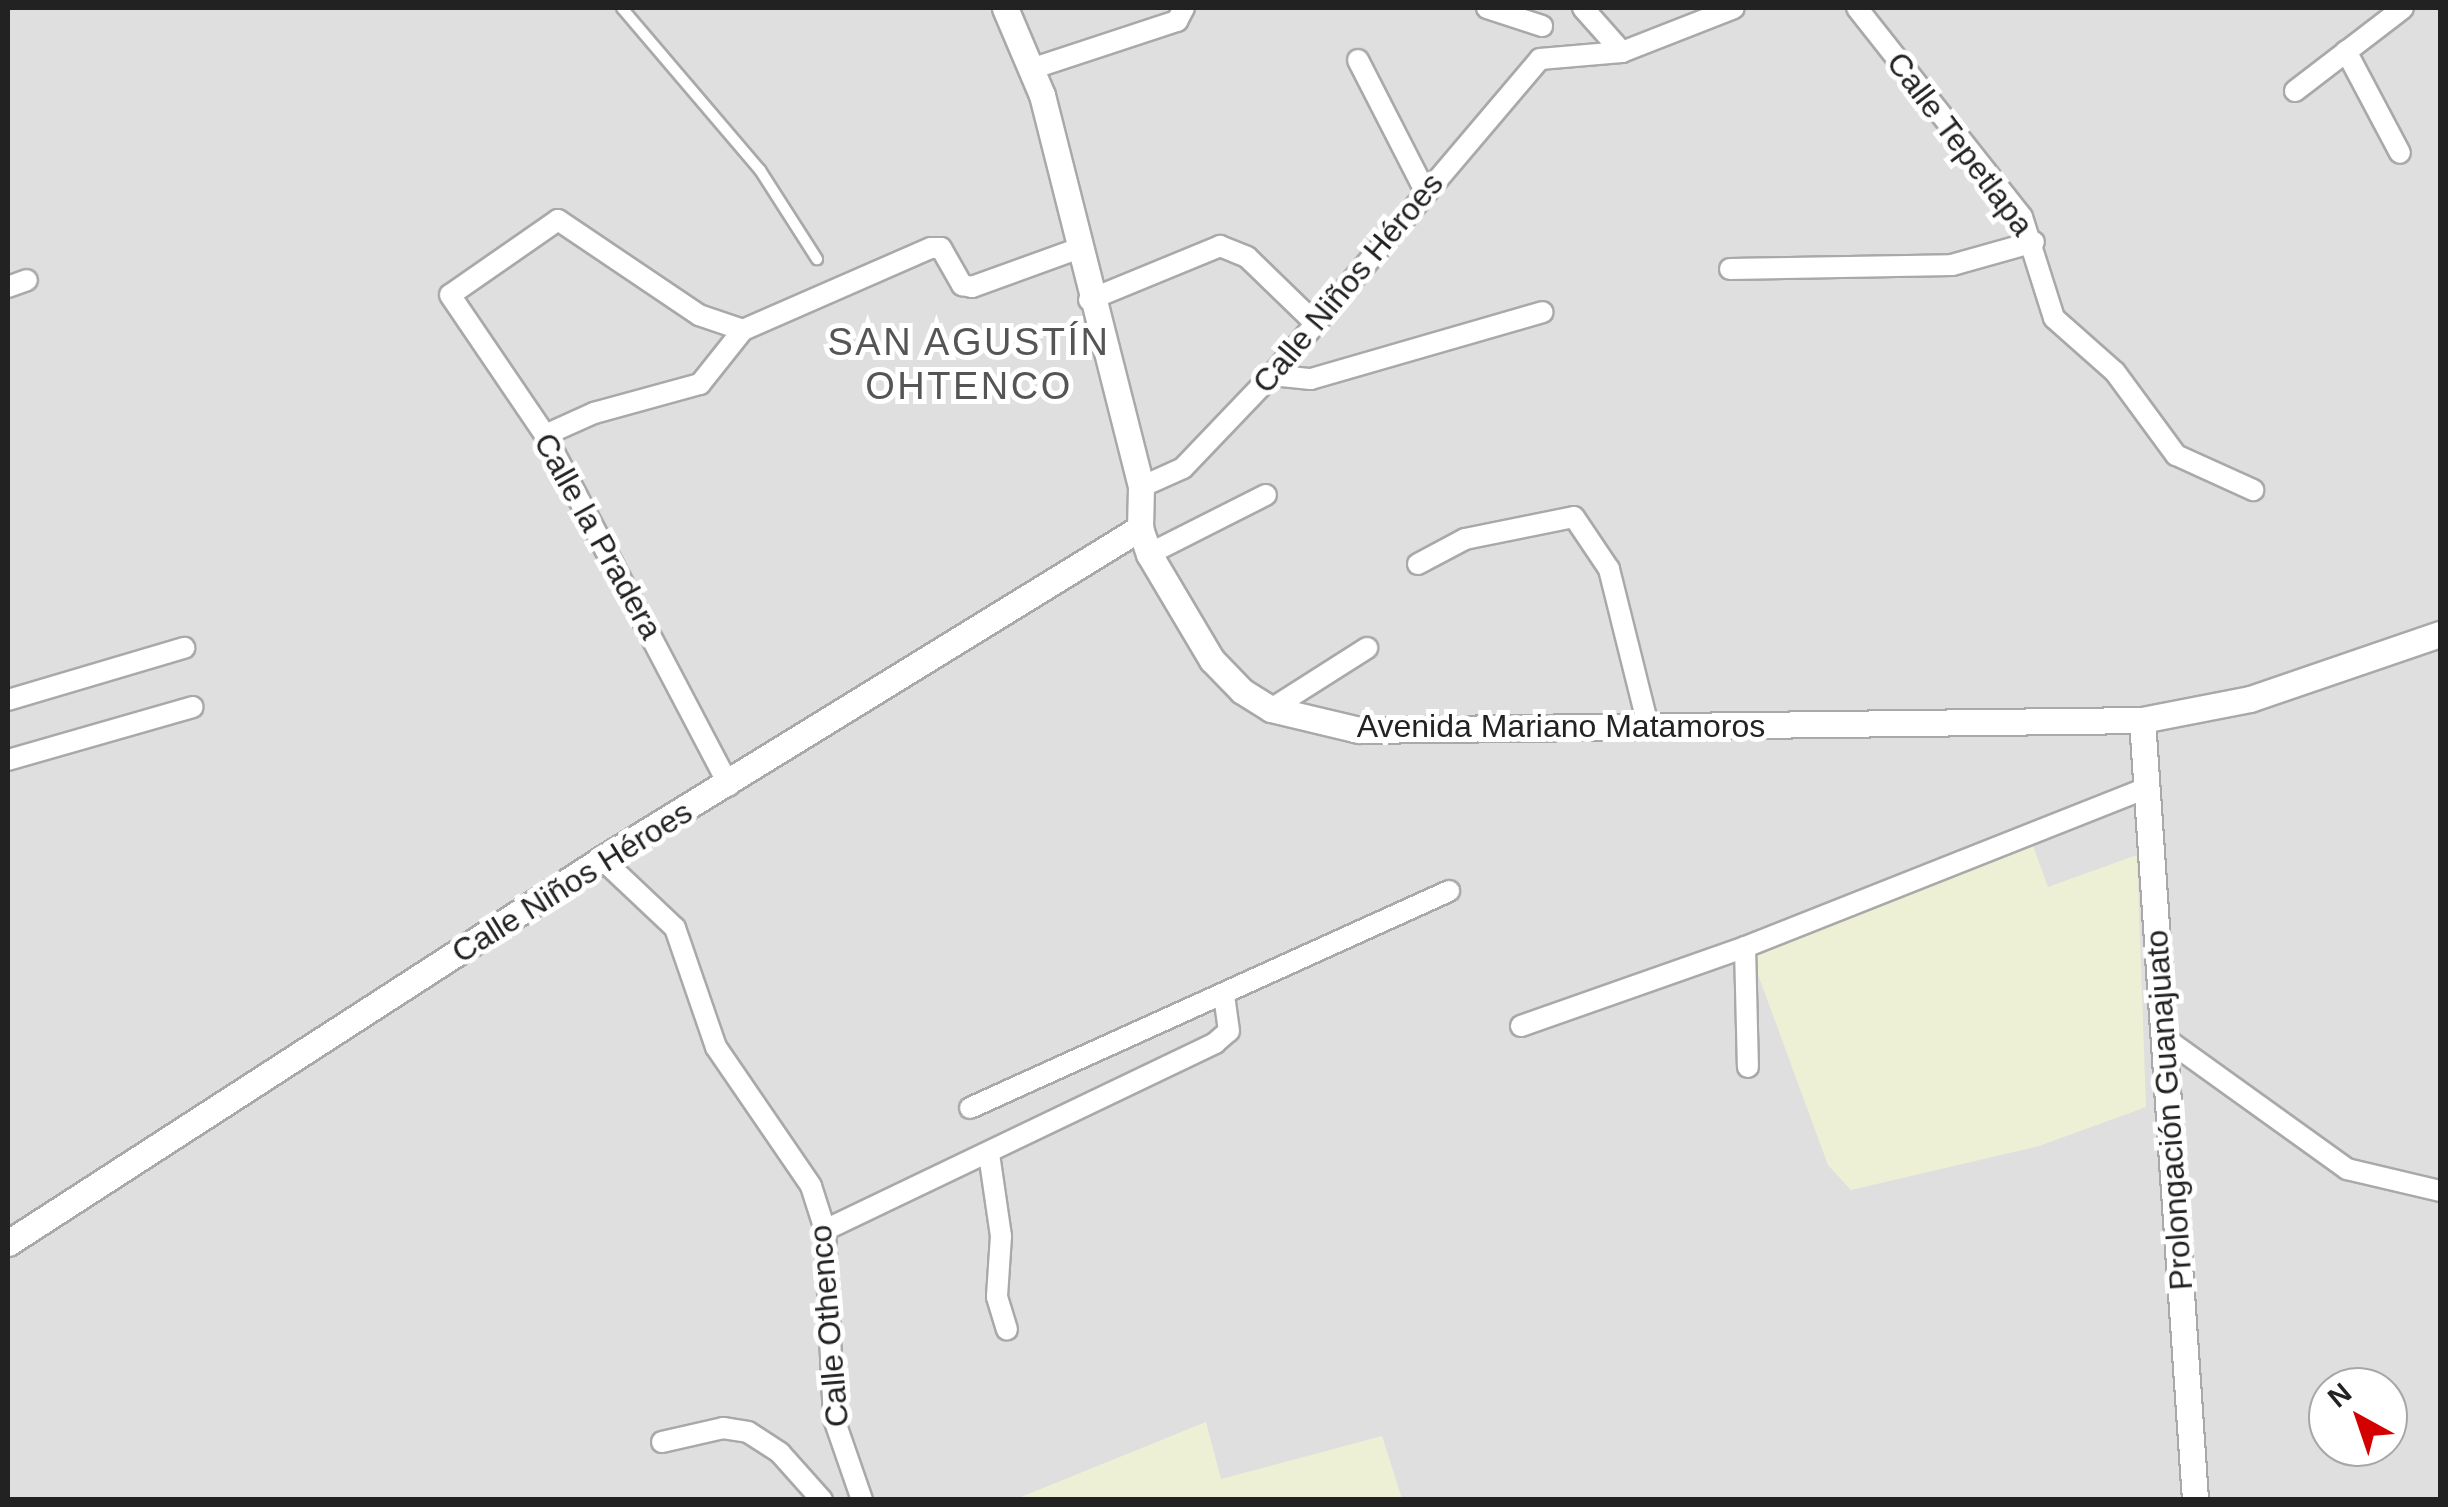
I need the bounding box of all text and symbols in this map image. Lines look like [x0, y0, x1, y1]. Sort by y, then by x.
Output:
street label: Calle Tepetlapa [1878, 44, 2042, 244]
street label: Calle Niños Héroes [1245, 165, 1451, 401]
district label: SAN AGUSTÍN OHTENCO [826, 320, 1112, 409]
street label: Calle la Pradera [526, 426, 670, 646]
street label: Avenida Mariano Matamoros [1357, 707, 1765, 745]
street label: Calle Niños Héroes [445, 793, 699, 971]
street label: Prolongación Guanajuato [2137, 929, 2201, 1291]
street label: Calle Othenco [801, 1223, 857, 1429]
north arrow [2308, 1367, 2408, 1467]
text: N [2322, 1377, 2357, 1414]

